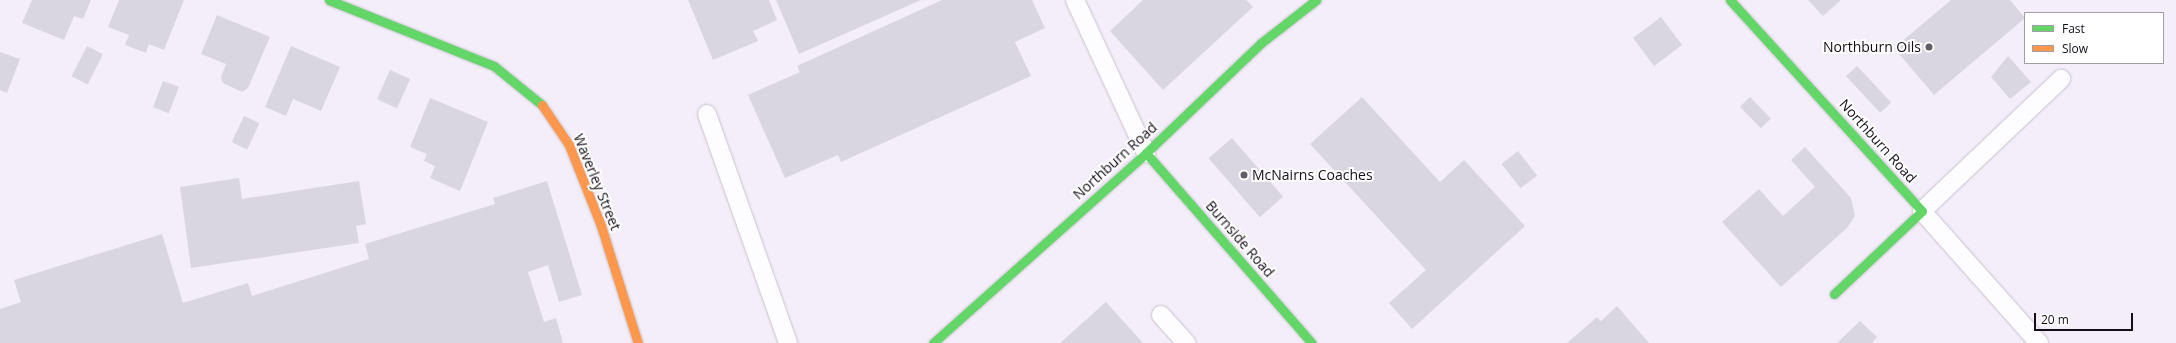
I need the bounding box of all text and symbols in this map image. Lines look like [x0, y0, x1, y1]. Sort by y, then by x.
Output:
legend [2024, 12, 2164, 64]
text: Fast [2062, 20, 2085, 37]
place label: Northburn Oils [1823, 39, 1921, 55]
text: Slow [2062, 40, 2088, 57]
marker: Northburn Oils [1924, 42, 1934, 52]
street label: Northburn Road [1836, 96, 1920, 186]
street label: Northburn Road [1070, 119, 1160, 203]
street label: Waverley Street [570, 131, 624, 233]
place label: McNairns Coaches [1252, 167, 1373, 183]
marker: McNairns Coaches [1239, 170, 1249, 180]
street label: Burnside Road [1202, 197, 1278, 281]
scale bar [2036, 305, 2135, 331]
text: 20 m [2041, 311, 2069, 328]

